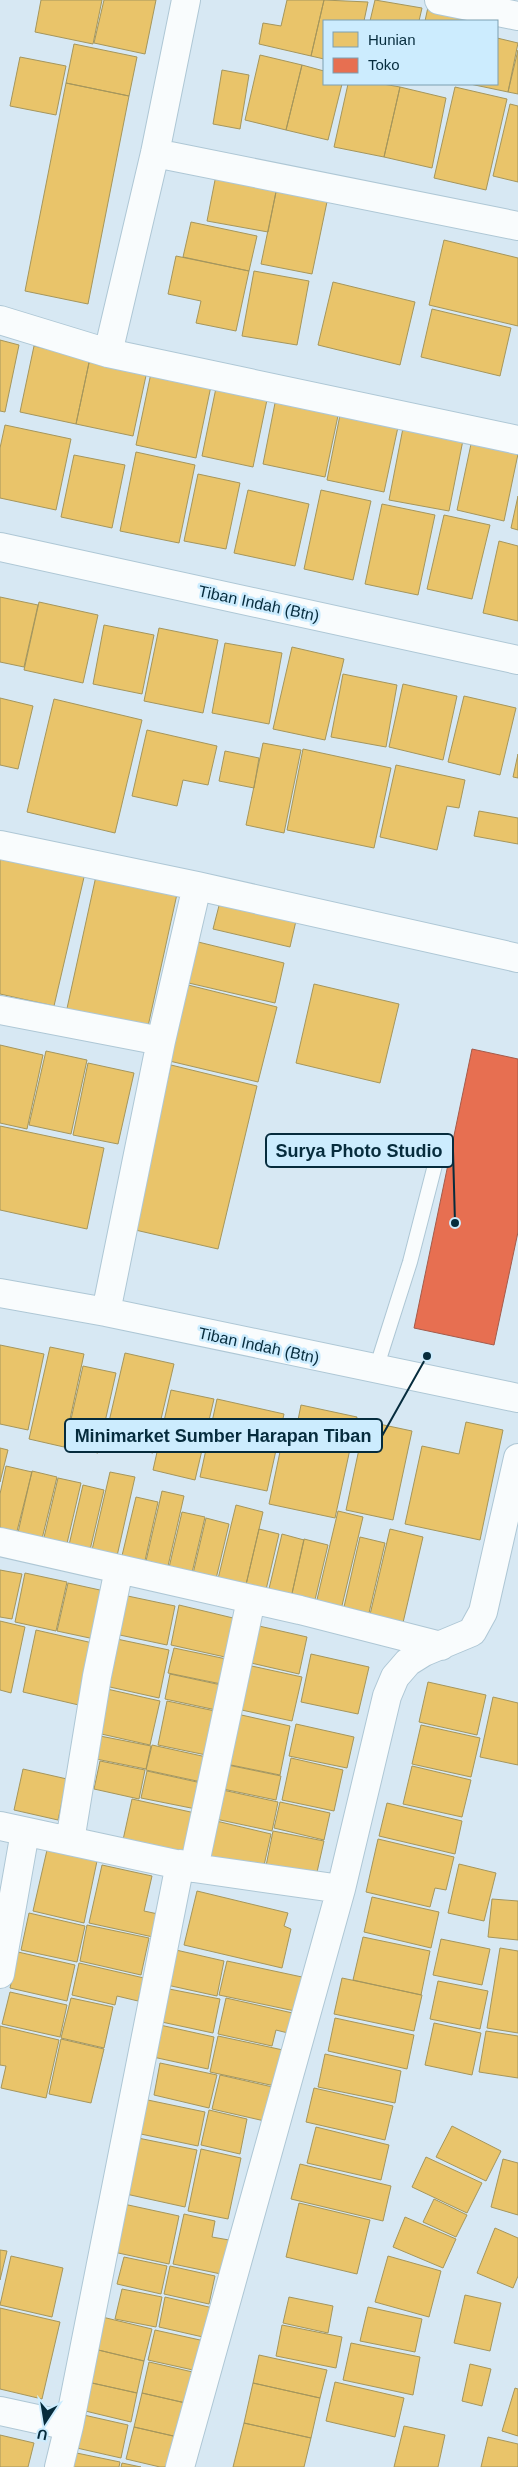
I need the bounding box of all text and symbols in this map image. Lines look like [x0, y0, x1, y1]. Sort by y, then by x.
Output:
legend [323, 20, 498, 85]
text: Hunian [368, 31, 416, 48]
text: Toko [368, 56, 400, 73]
street label: Tiban Indah (Btn) [197, 582, 321, 625]
callout: Surya Photo Studio [266, 1134, 453, 1167]
text: Surya Photo Studio [275, 1141, 443, 1161]
street label: Tiban Indah (Btn) [197, 1324, 321, 1367]
callout: Minimarket Sumber Harapan Tiban [65, 1419, 382, 1452]
text: Minimarket Sumber Harapan Tiban [75, 1426, 371, 1446]
north arrow [20, 2397, 70, 2447]
text: U [36, 2426, 49, 2444]

